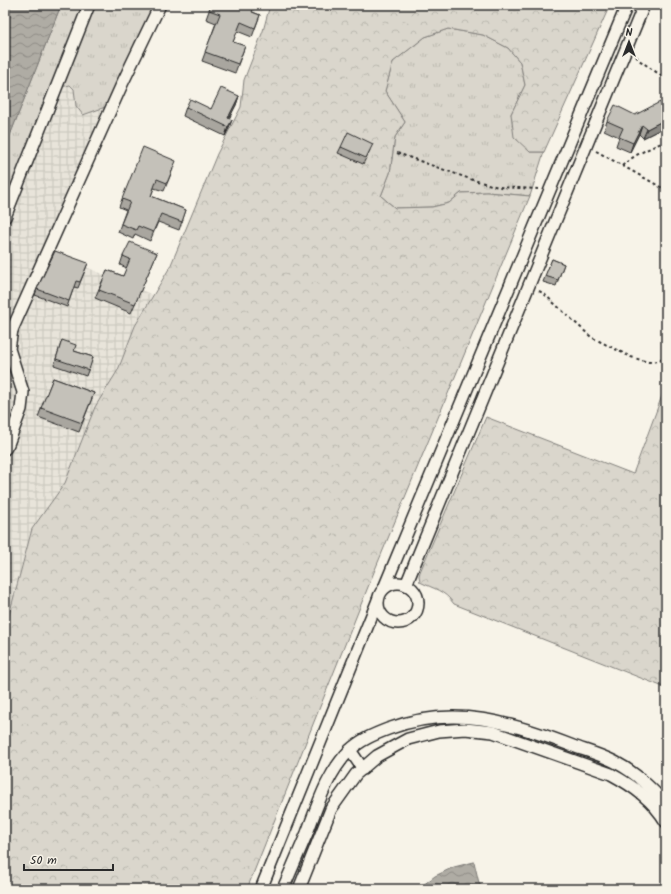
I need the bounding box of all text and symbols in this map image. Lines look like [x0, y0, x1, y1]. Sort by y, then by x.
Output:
north arrow [609, 22, 649, 62]
text: N [626, 24, 633, 42]
scale bar [24, 846, 113, 872]
text: 50 m [30, 851, 57, 870]

